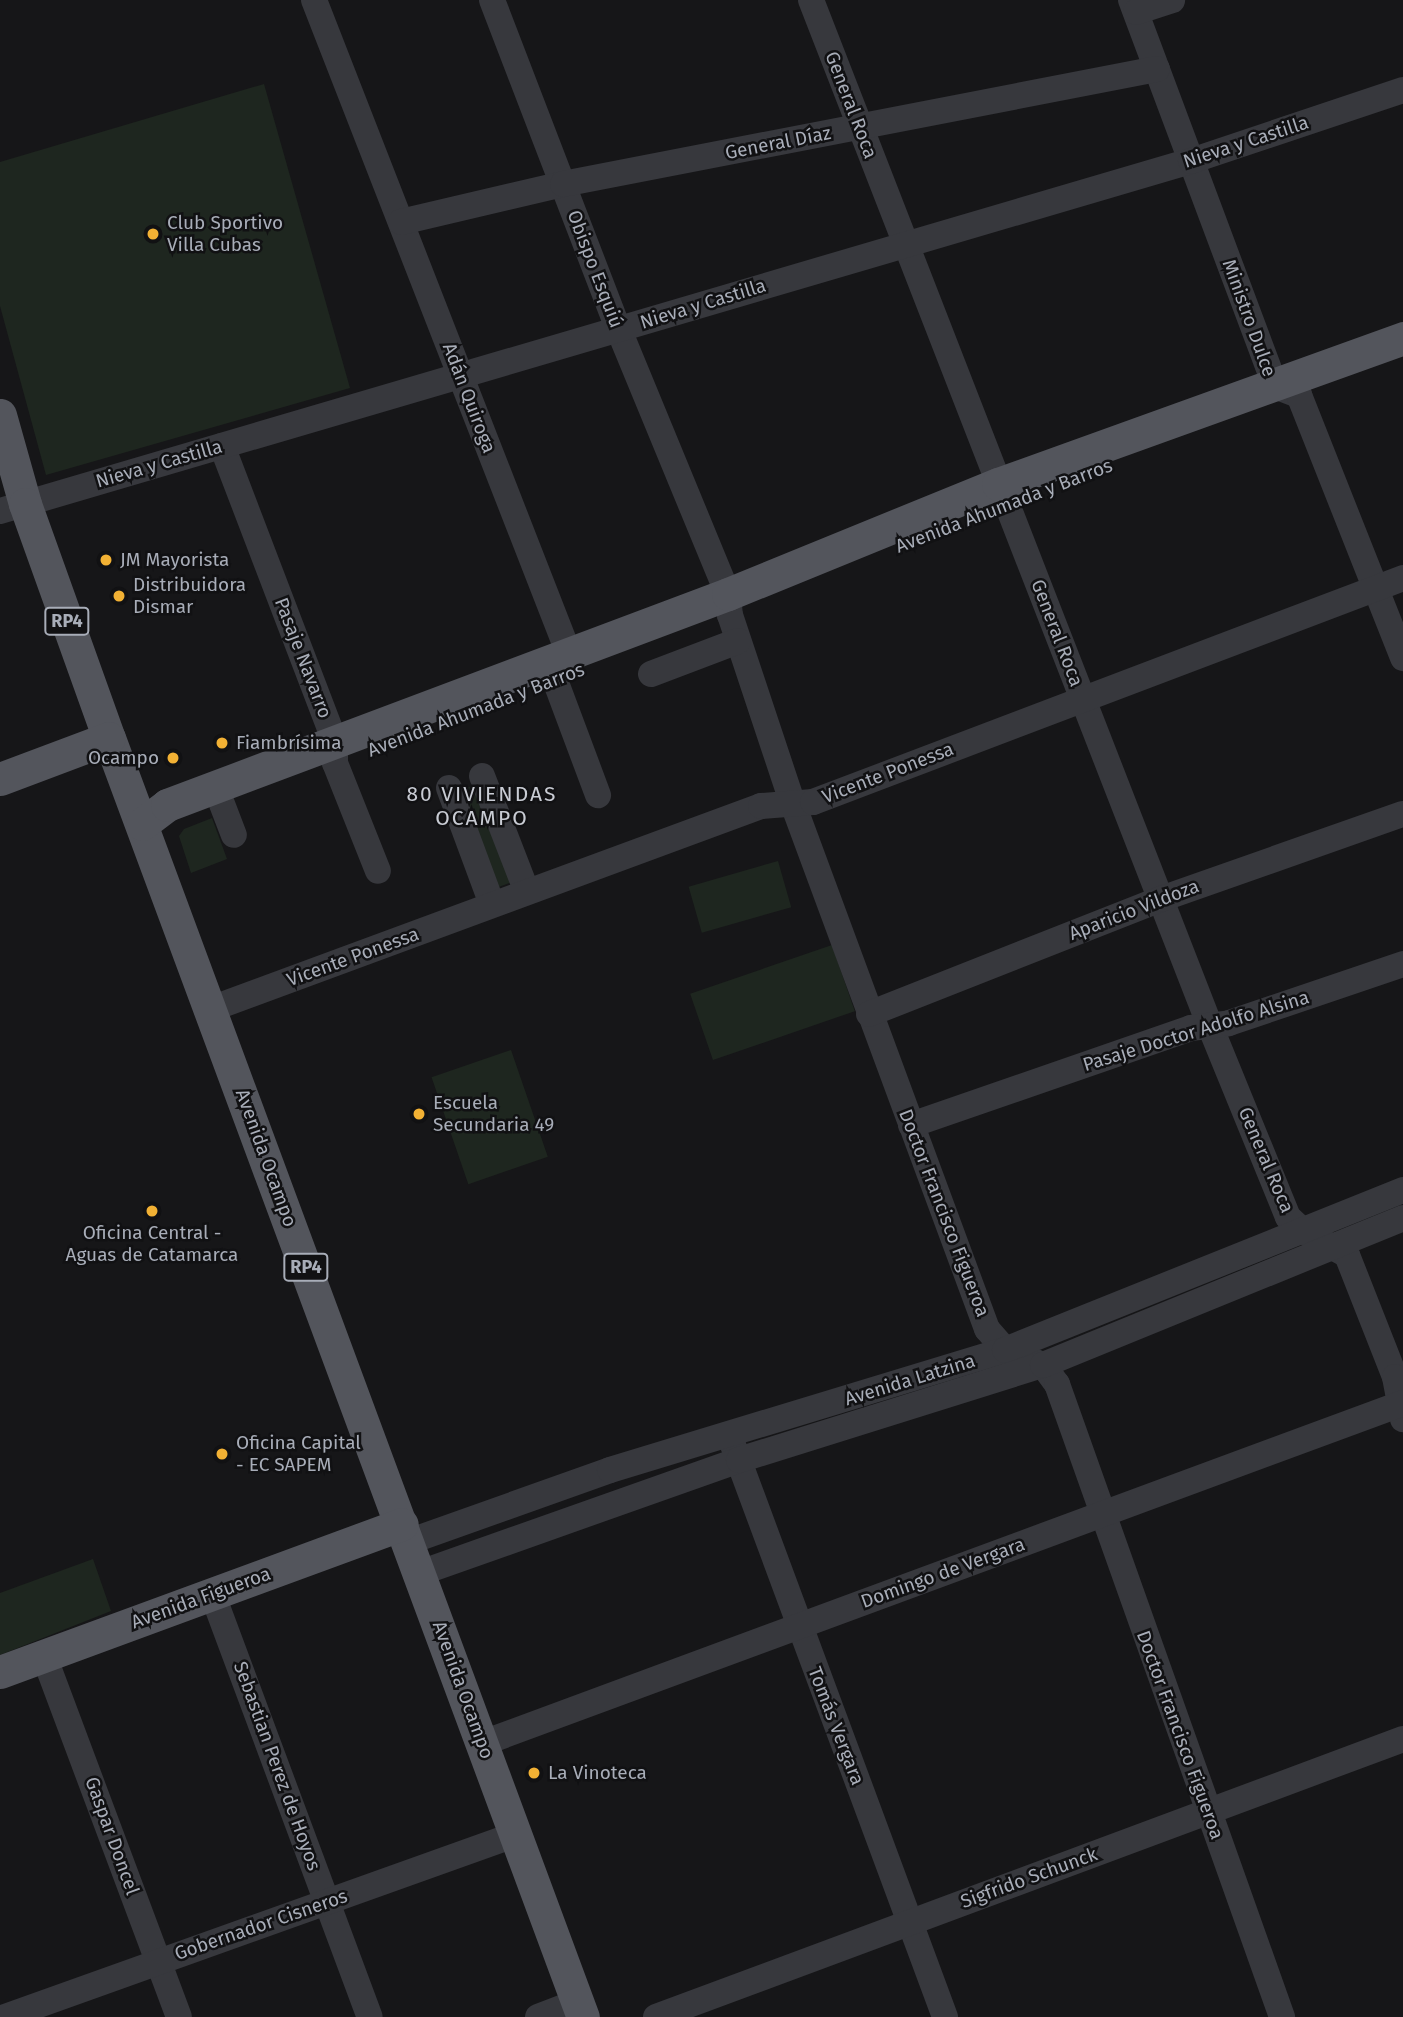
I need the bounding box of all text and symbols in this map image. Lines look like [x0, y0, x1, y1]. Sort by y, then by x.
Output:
street label: General Roca [820, 48, 882, 162]
street label: Nieva y Castilla [1180, 111, 1312, 173]
street label: General Díaz [723, 122, 833, 164]
street label: Obispo Esquiú [562, 207, 628, 331]
place label: Club Sportivo Villa Cubas [167, 212, 283, 256]
marker: Club Sportivo Villa Cubas [145, 226, 161, 242]
street label: Ministro Dulce [1217, 256, 1281, 380]
street label: Nieva y Castilla [637, 274, 769, 334]
street label: Adán Quiroga [438, 340, 500, 456]
street label: Nieva y Castilla [93, 435, 225, 493]
street label: Avenida Ahumada y Barros [892, 454, 1116, 558]
place label: JM Mayorista [120, 549, 229, 571]
marker: JM Mayorista [98, 552, 114, 568]
place label: Distribuidora Dismar [133, 574, 246, 618]
street label: General Roca [1026, 576, 1088, 690]
marker: Distribuidora Dismar [111, 588, 127, 604]
street label: Pasaje Navarro [270, 595, 336, 721]
road number: RP4 [44, 606, 90, 636]
street label: Avenida Ahumada y Barros [364, 658, 588, 762]
place label: Fiambrísima [236, 732, 341, 754]
marker: Fiambrísima [214, 735, 230, 751]
street label: Vicente Ponessa [819, 737, 957, 809]
place label: Ocampo [88, 747, 159, 769]
marker: Ocampo [165, 750, 181, 766]
district label: 80 VIVIENDAS OCAMPO [408, 781, 556, 831]
street label: Aparicio Vildoza [1066, 875, 1202, 945]
street label: Vicente Ponessa [284, 923, 422, 991]
street label: Pasaje Doctor Adolfo Alsina [1080, 986, 1312, 1076]
street label: Avenida Ocampo [231, 1086, 301, 1230]
place label: Escuela Secundaria 49 [433, 1092, 554, 1136]
street label: General Roca [1233, 1104, 1299, 1216]
marker: Escuela Secundaria 49 [411, 1106, 427, 1122]
street label: Doctor Francisco Figueroa [894, 1106, 994, 1320]
marker: Oficina Central - Aguas de Catamarca [144, 1203, 160, 1219]
place label: Oficina Central - Aguas de Catamarca [66, 1222, 238, 1266]
road number: RP4 [283, 1252, 329, 1282]
street label: Avenida Latzina [842, 1349, 978, 1411]
place label: Oficina Capital - EC SAPEM [236, 1432, 361, 1476]
marker: Oficina Capital - EC SAPEM [214, 1446, 230, 1462]
street label: Domingo de Vergara [858, 1533, 1028, 1613]
street label: Avenida Figueroa [128, 1562, 274, 1634]
street label: Avenida Ocampo [428, 1618, 498, 1762]
street label: Doctor Francisco Figueroa [1132, 1627, 1228, 1843]
street label: Sebastian Perez de Hoyos [229, 1658, 325, 1874]
street label: Tomás Vergara [803, 1664, 869, 1788]
place label: La Vinoteca [548, 1762, 647, 1784]
marker: La Vinoteca [526, 1765, 542, 1781]
street label: Gaspar Doncel [80, 1774, 144, 1898]
street label: Sigfrido Schunck [958, 1843, 1100, 1913]
street label: Gobernador Cisneros [172, 1885, 350, 1965]

